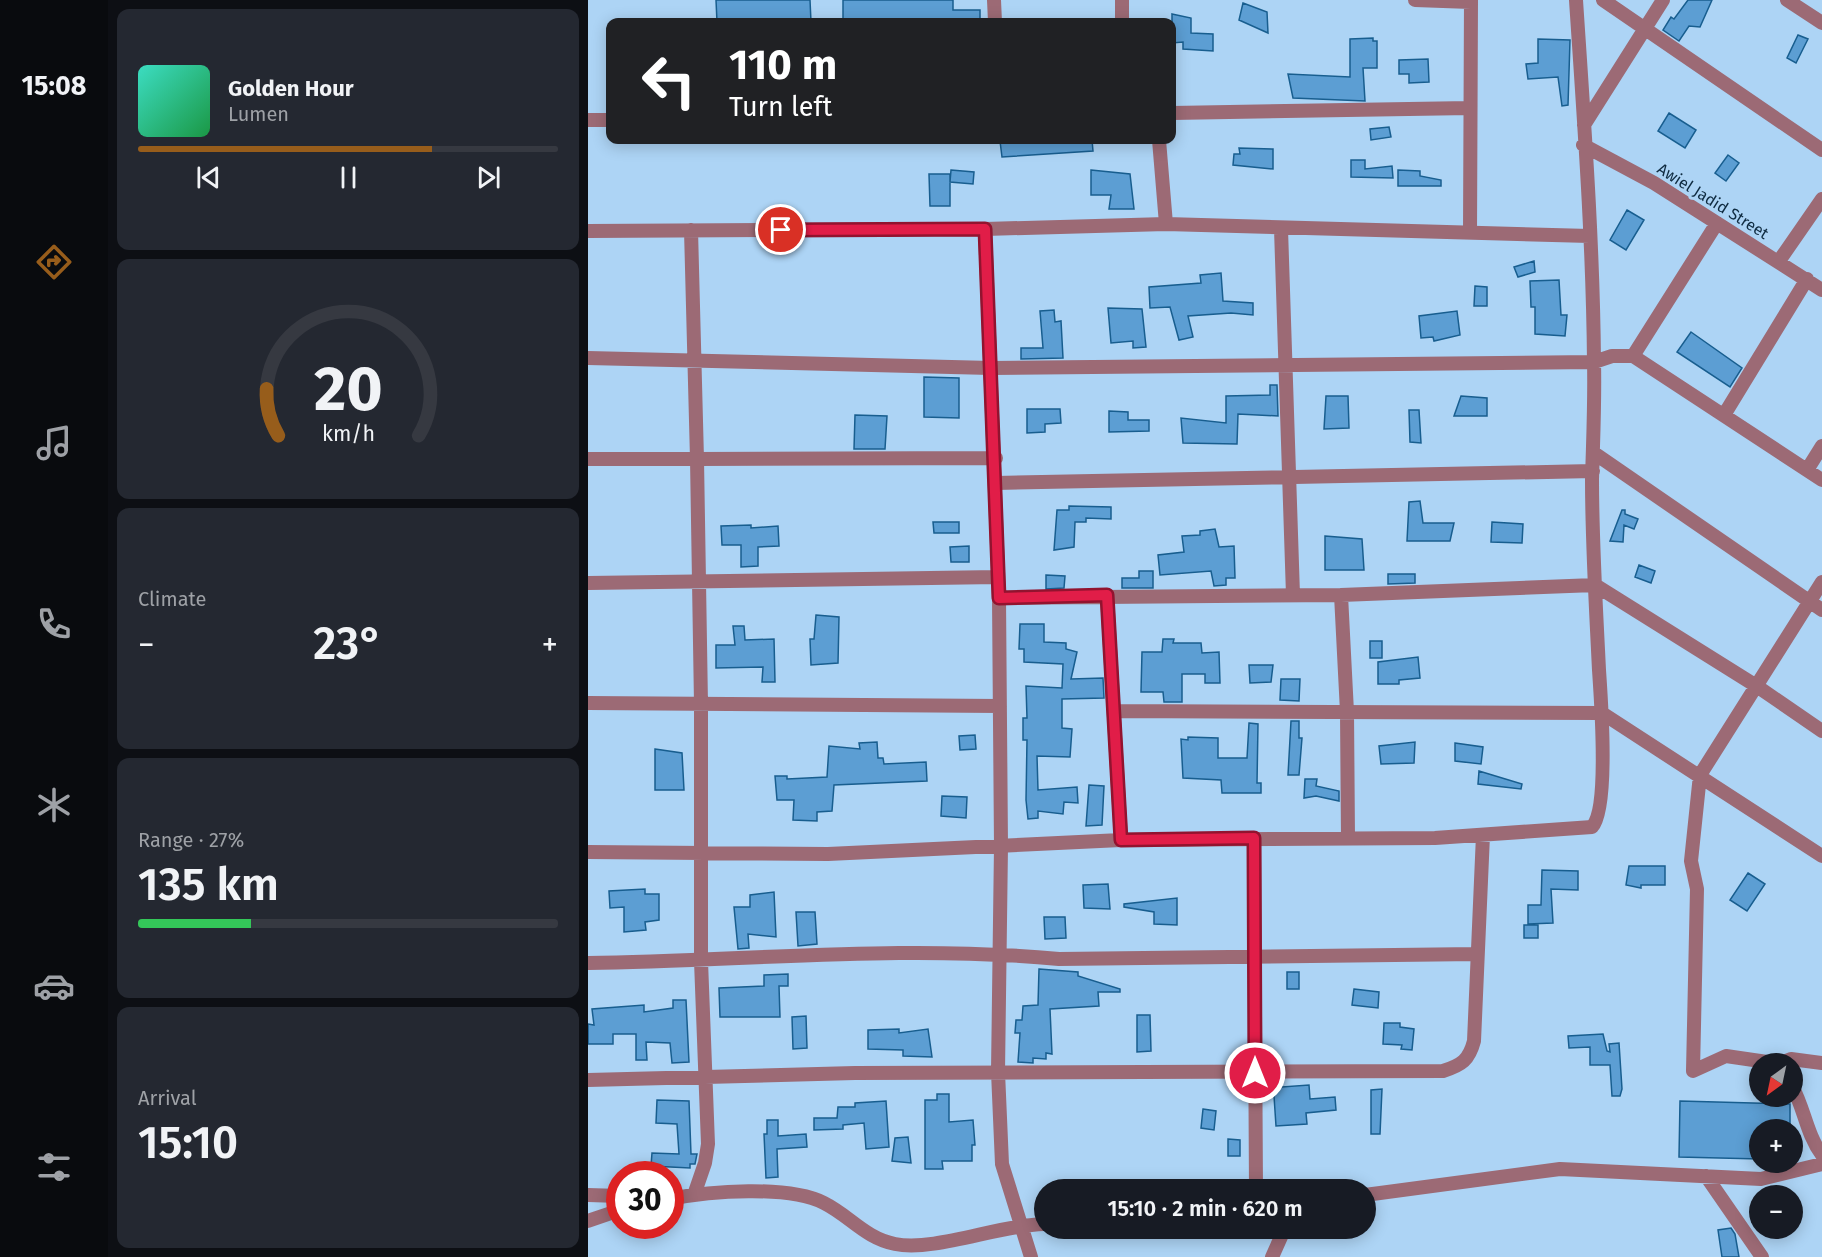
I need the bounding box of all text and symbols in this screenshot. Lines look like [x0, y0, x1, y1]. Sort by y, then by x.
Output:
text: 110 m [729, 40, 837, 90]
icon: left [630, 42, 708, 120]
text: 15:08 [22, 70, 86, 102]
text: Golden Hour [228, 75, 354, 102]
text: Turn left [729, 91, 832, 123]
text: Lumen [228, 102, 289, 126]
street label: Awiel Jadid Street [1654, 159, 1772, 243]
icon: previous [192, 161, 225, 194]
icon: pause [332, 161, 365, 194]
icon: next [472, 161, 505, 194]
pin [755, 204, 806, 255]
icon: arrive [764, 213, 797, 246]
icon: directions [33, 241, 75, 283]
text: 20 [314, 352, 382, 427]
text: km/h [321, 421, 375, 447]
icon: music [33, 422, 75, 464]
text: Climate [138, 587, 206, 611]
icon: phone [33, 603, 75, 645]
text: 23° [313, 617, 383, 671]
text: − [138, 625, 155, 665]
text: + [542, 625, 558, 665]
icon: climate [33, 784, 75, 826]
text: Range · 27% [138, 828, 244, 852]
text: 135 km [138, 858, 279, 912]
icon: car [33, 965, 75, 1007]
position arrow [1223, 1041, 1287, 1105]
north arrow [1749, 1053, 1803, 1107]
map controls [1749, 1053, 1803, 1239]
text: Arrival [138, 1086, 197, 1110]
text: 15:10 [138, 1116, 238, 1170]
button: + [1749, 1119, 1803, 1173]
icon: filters [33, 1146, 75, 1188]
speed limit sign: 30 [606, 1161, 684, 1239]
button: − [1749, 1185, 1803, 1239]
text: 15:10 · 2 min · 620 m [1107, 1195, 1303, 1222]

